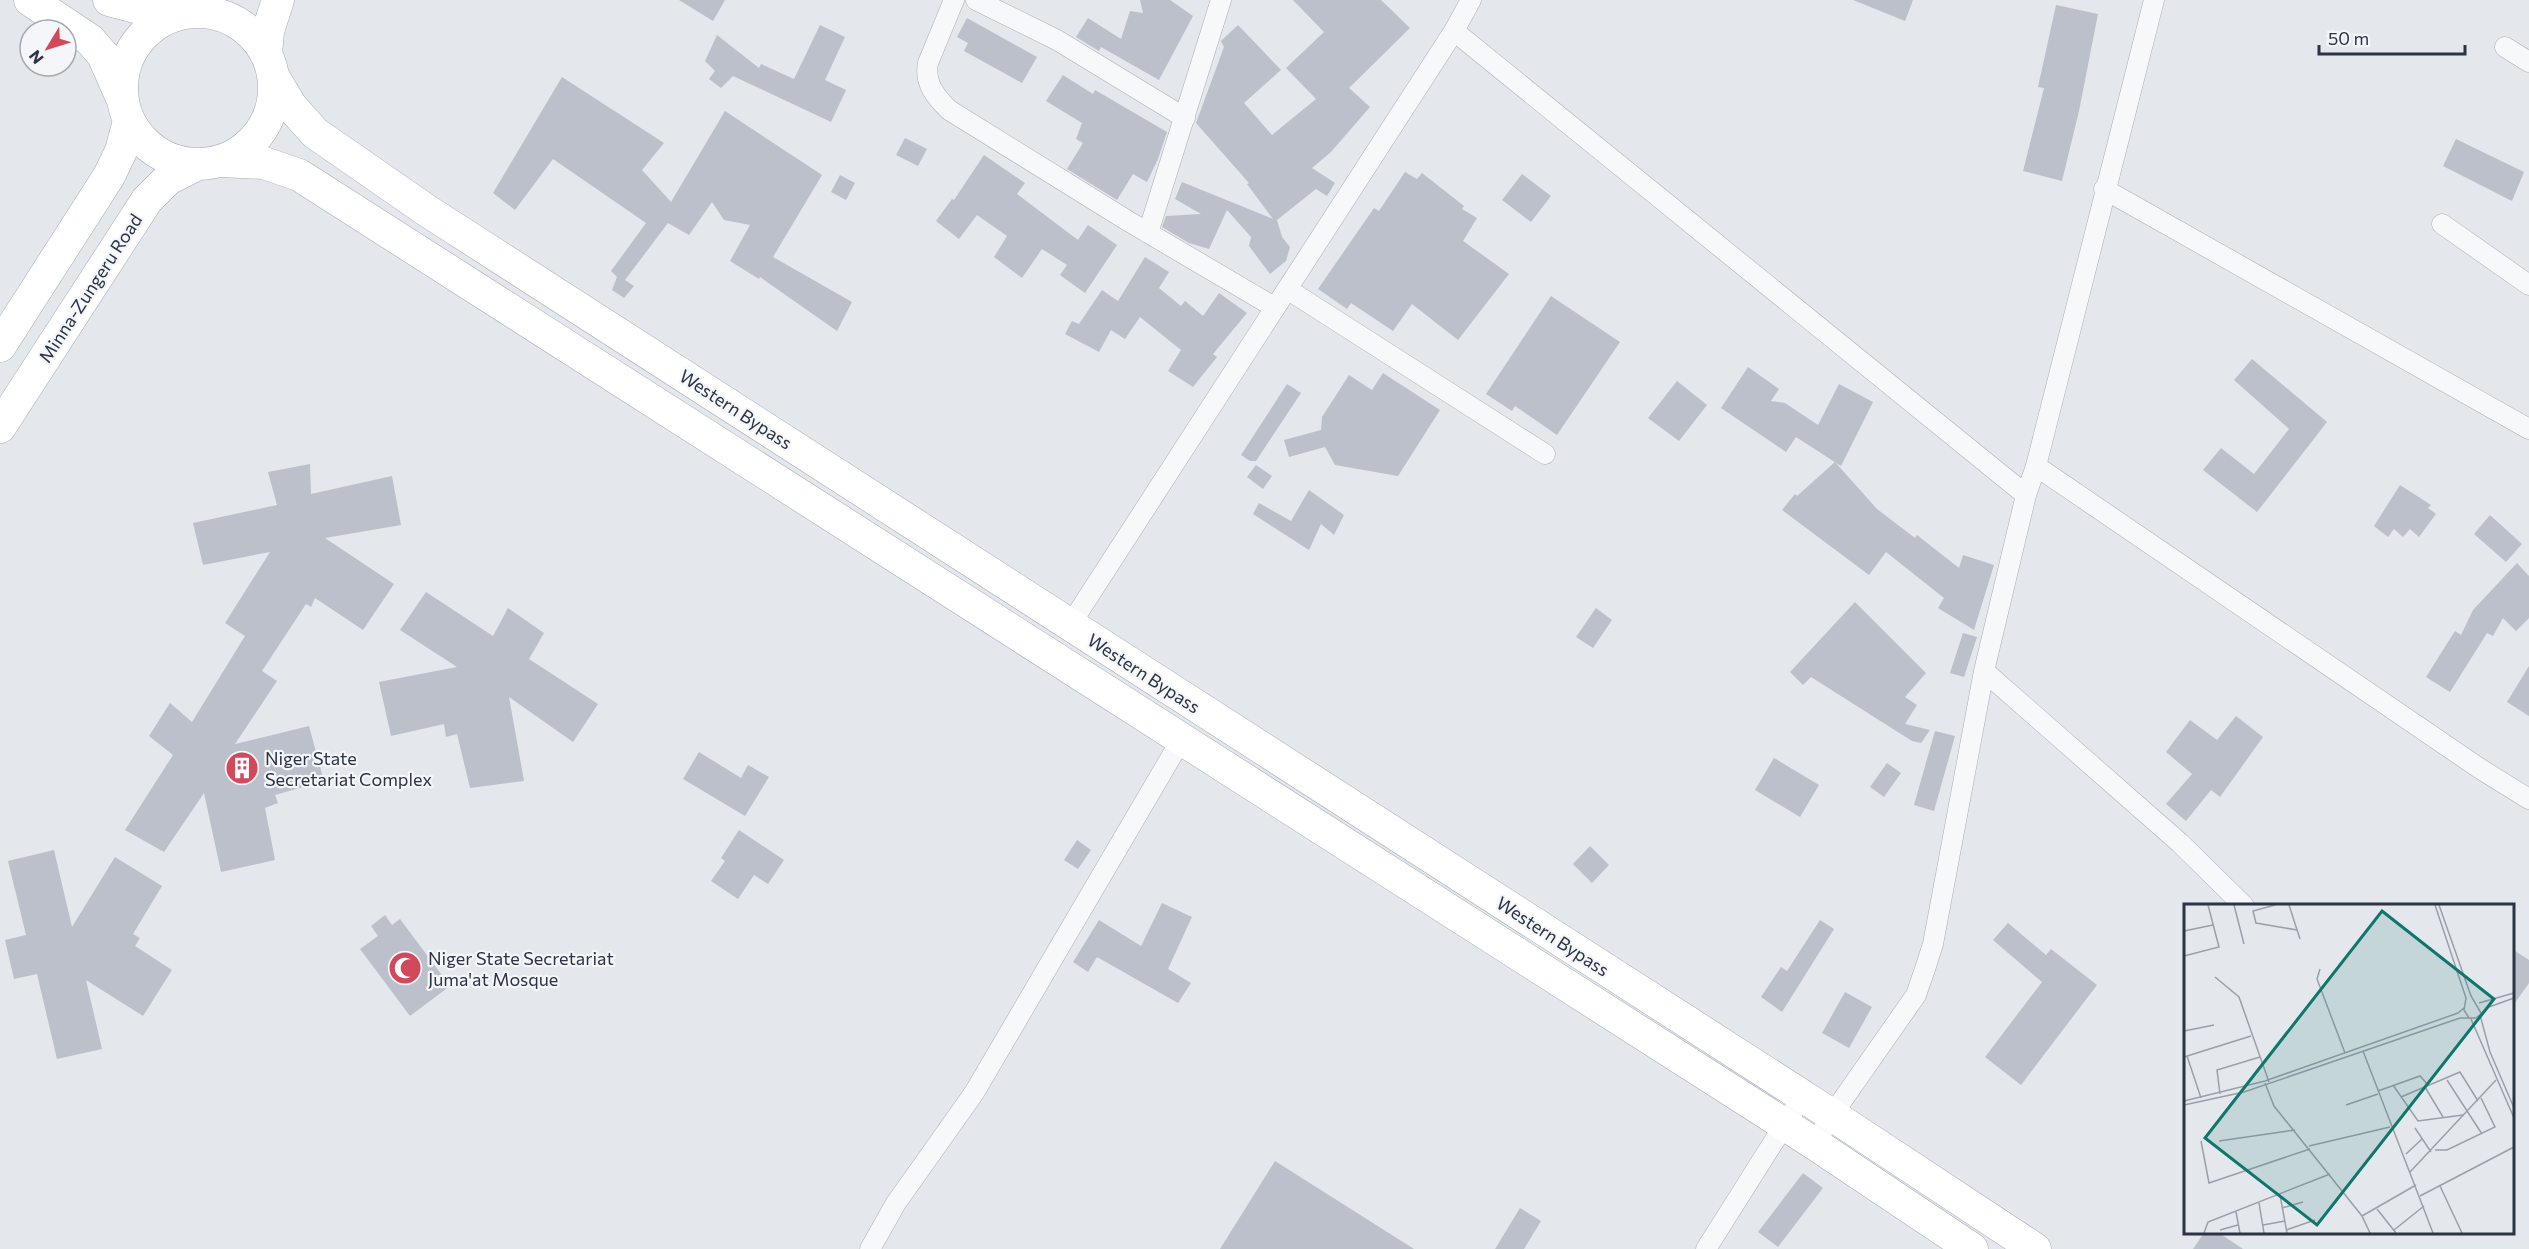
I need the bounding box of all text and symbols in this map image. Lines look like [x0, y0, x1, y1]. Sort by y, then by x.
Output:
north arrow [18, 18, 78, 78]
scale bar [2319, 18, 2464, 56]
text: 50 m [2328, 27, 2369, 49]
text: N [25, 47, 47, 68]
street label: Minna-Zungeru Road [34, 209, 146, 367]
street label: Western Bypass [676, 364, 796, 454]
street label: Western Bypass [1084, 628, 1204, 718]
place label: Niger State Secretariat Complex [265, 747, 433, 790]
building icon: Niger State Secretariat Complex [224, 750, 260, 786]
street label: Western Bypass [1493, 891, 1613, 981]
inset map [2184, 904, 2514, 1234]
place label: Niger State Secretariat Juma'at Mosque [428, 947, 614, 990]
mosque icon: Niger State Secretariat Juma'at Mosque [387, 950, 423, 986]

